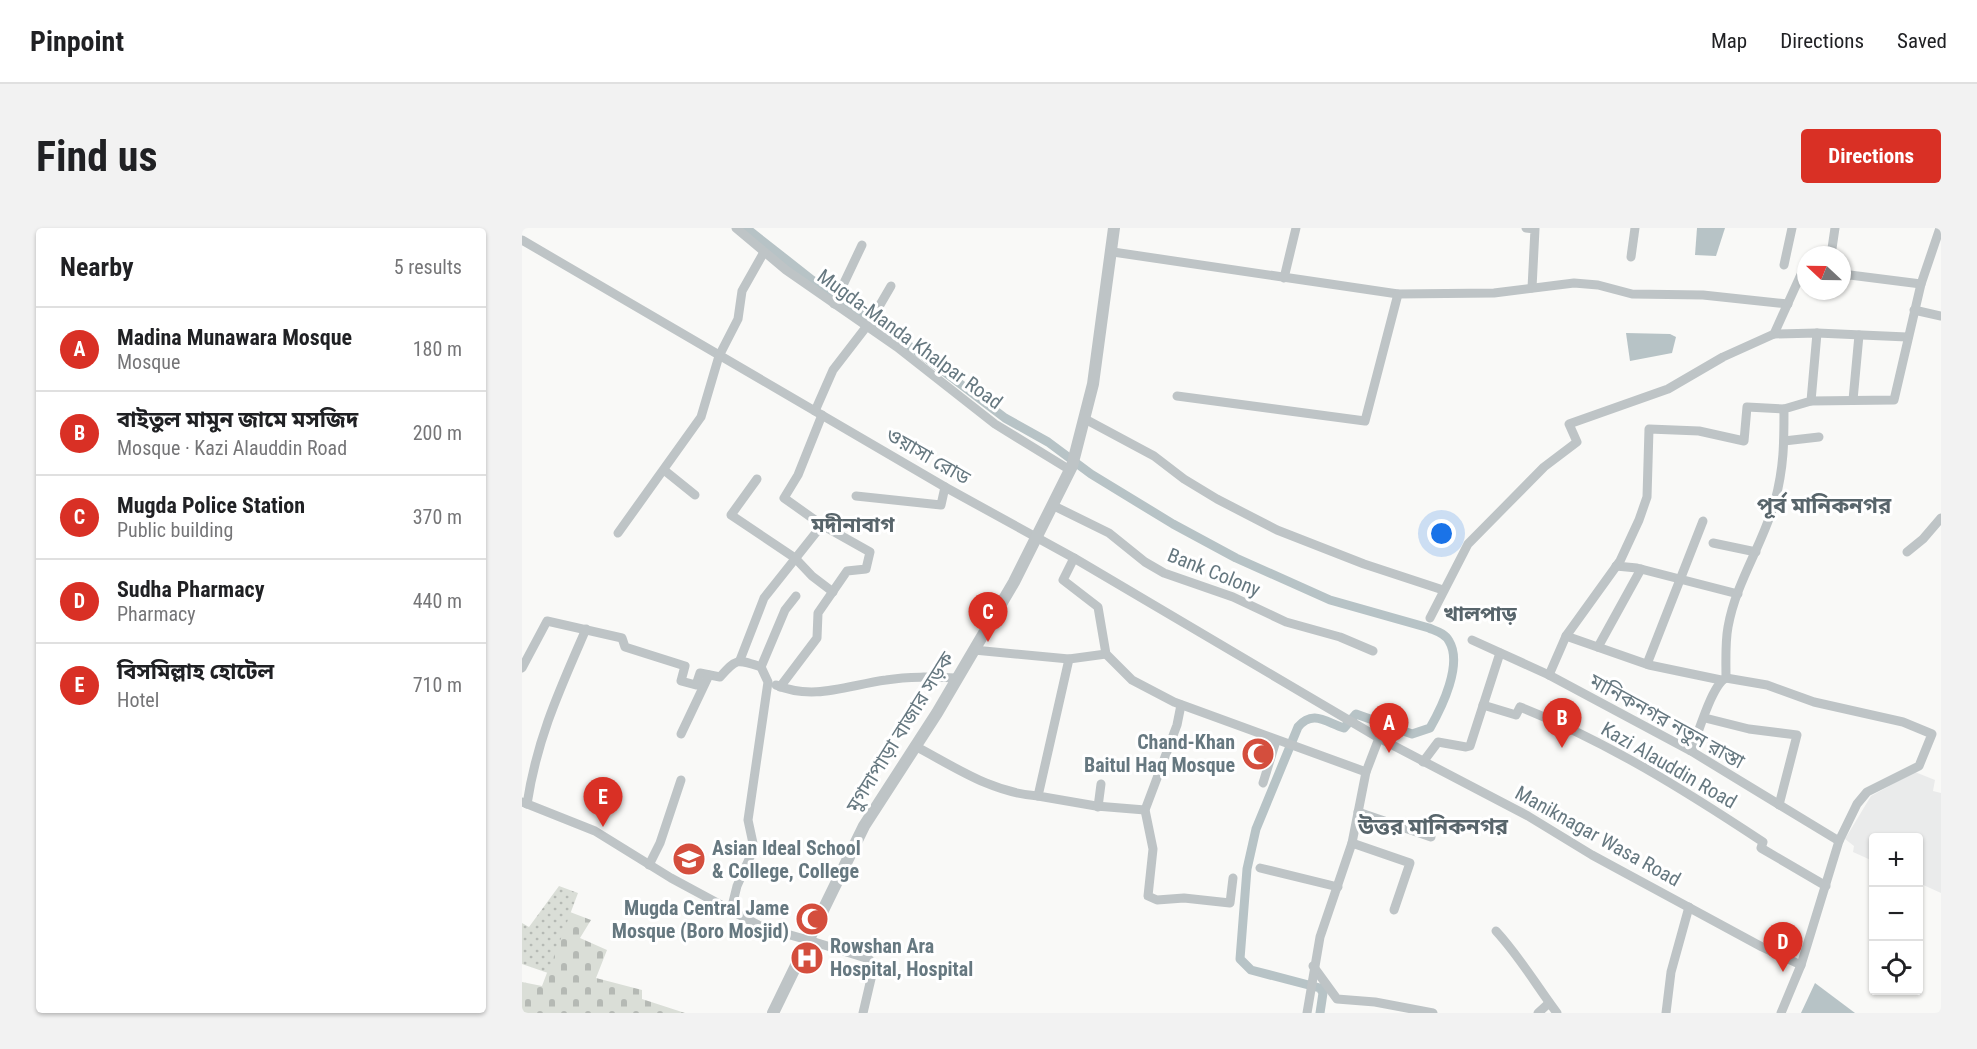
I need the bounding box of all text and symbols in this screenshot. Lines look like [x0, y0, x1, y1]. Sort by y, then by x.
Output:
text: Pinpoint [30, 25, 124, 58]
text: Map [1711, 29, 1747, 53]
text: Directions [1780, 29, 1864, 53]
text: Saved [1897, 29, 1947, 53]
button: Directions [1801, 129, 1941, 183]
text: Find us [36, 132, 157, 181]
north arrow [1797, 246, 1851, 300]
text: Nearby [60, 252, 134, 282]
text: 5 results [394, 255, 462, 279]
street label: Mugda-Manda Khalpar Road [813, 264, 1007, 414]
text: Madina Munawara Mosque [117, 325, 352, 350]
text: A [74, 337, 85, 361]
text: 180 m [413, 337, 462, 361]
text: Mosque [117, 350, 180, 374]
text: বাইতুল মামুন জামে মসজিদ [117, 407, 358, 432]
text: B [74, 421, 85, 445]
text: 200 m [413, 421, 462, 445]
street label: ওয়াসা রোড [881, 422, 975, 490]
text: Mosque · Kazi Alauddin Road [117, 436, 347, 460]
district label: পূর্ব মানিকনগর [1757, 491, 1892, 519]
text: Mugda Police Station [117, 493, 305, 518]
text: C [74, 505, 85, 529]
text: 370 m [413, 505, 462, 529]
district label: মদীনাবাগ [811, 513, 895, 537]
text: Public building [117, 518, 233, 542]
your location [1427, 519, 1456, 548]
street label: Bank Colony [1164, 543, 1264, 601]
text: Sudha Pharmacy [117, 577, 264, 602]
text: D [74, 589, 85, 613]
text: 440 m [413, 589, 462, 613]
pin: C [968, 592, 1008, 642]
text: Pharmacy [117, 602, 196, 626]
district label: খালপাড় [1443, 602, 1518, 626]
street label: মুগদাপাড়া বাজার সড়ক [840, 647, 960, 817]
text: বিসমিল্লাহ হোটেল [117, 659, 274, 684]
street label: মানিকনগর নতুন রাস্তা [1584, 668, 1749, 775]
text: E [75, 673, 84, 697]
text: 710 m [413, 673, 462, 697]
text: Hotel [117, 688, 159, 712]
pin: B [1542, 698, 1582, 748]
pin: A [1370, 704, 1408, 753]
street label: Kazi Alauddin Road [1597, 716, 1741, 814]
place label: Chand-Khan Baitul Haq Mosque [1084, 730, 1235, 777]
mosque icon: Chand-Khan Baitul Haq Mosque [1240, 736, 1276, 772]
pin: E [584, 778, 622, 827]
street label: Maniknagar Wasa Road [1511, 781, 1685, 891]
district label: উত্তর মানিকনগর [1357, 814, 1509, 839]
map controls [1869, 833, 1923, 995]
button: + [1869, 833, 1923, 887]
place label: Asian Ideal School & College, College [712, 836, 861, 883]
school or university icon: Asian Ideal School & College, College [671, 841, 707, 877]
button: − [1869, 887, 1923, 941]
place label: Mugda Central Jame Mosque (Boro Mosjid) [612, 896, 789, 943]
mosque icon: Mugda Central Jame Mosque (Boro Mosjid) [794, 901, 830, 937]
pin: D [1764, 922, 1802, 972]
place label: Rowshan Ara Hospital, Hospital [830, 934, 973, 981]
hospital icon: Rowshan Ara Hospital, Hospital [789, 940, 825, 976]
button: locate [1869, 941, 1923, 995]

